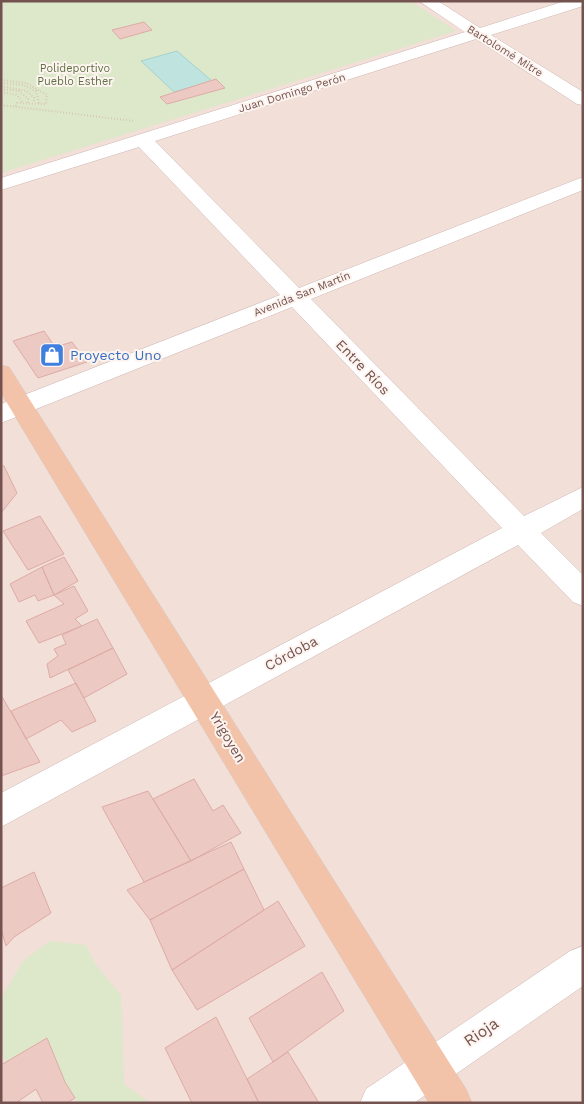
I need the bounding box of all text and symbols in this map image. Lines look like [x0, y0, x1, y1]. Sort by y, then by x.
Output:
street label: Bartolomé Mitre [465, 22, 545, 80]
park label: Polideportivo Pueblo Esther [37, 62, 113, 88]
street label: Juan Domingo Perón [237, 71, 347, 115]
street label: Avenida San Martín [252, 269, 352, 319]
street label: Entre Ríos [333, 336, 393, 398]
shop icon: Proyecto Uno [39, 342, 65, 368]
place label: Proyecto Uno [70, 347, 161, 363]
street label: Córdoba [262, 632, 320, 674]
street label: Yrigoyen [207, 709, 249, 765]
street label: Rioja [460, 1014, 502, 1050]

